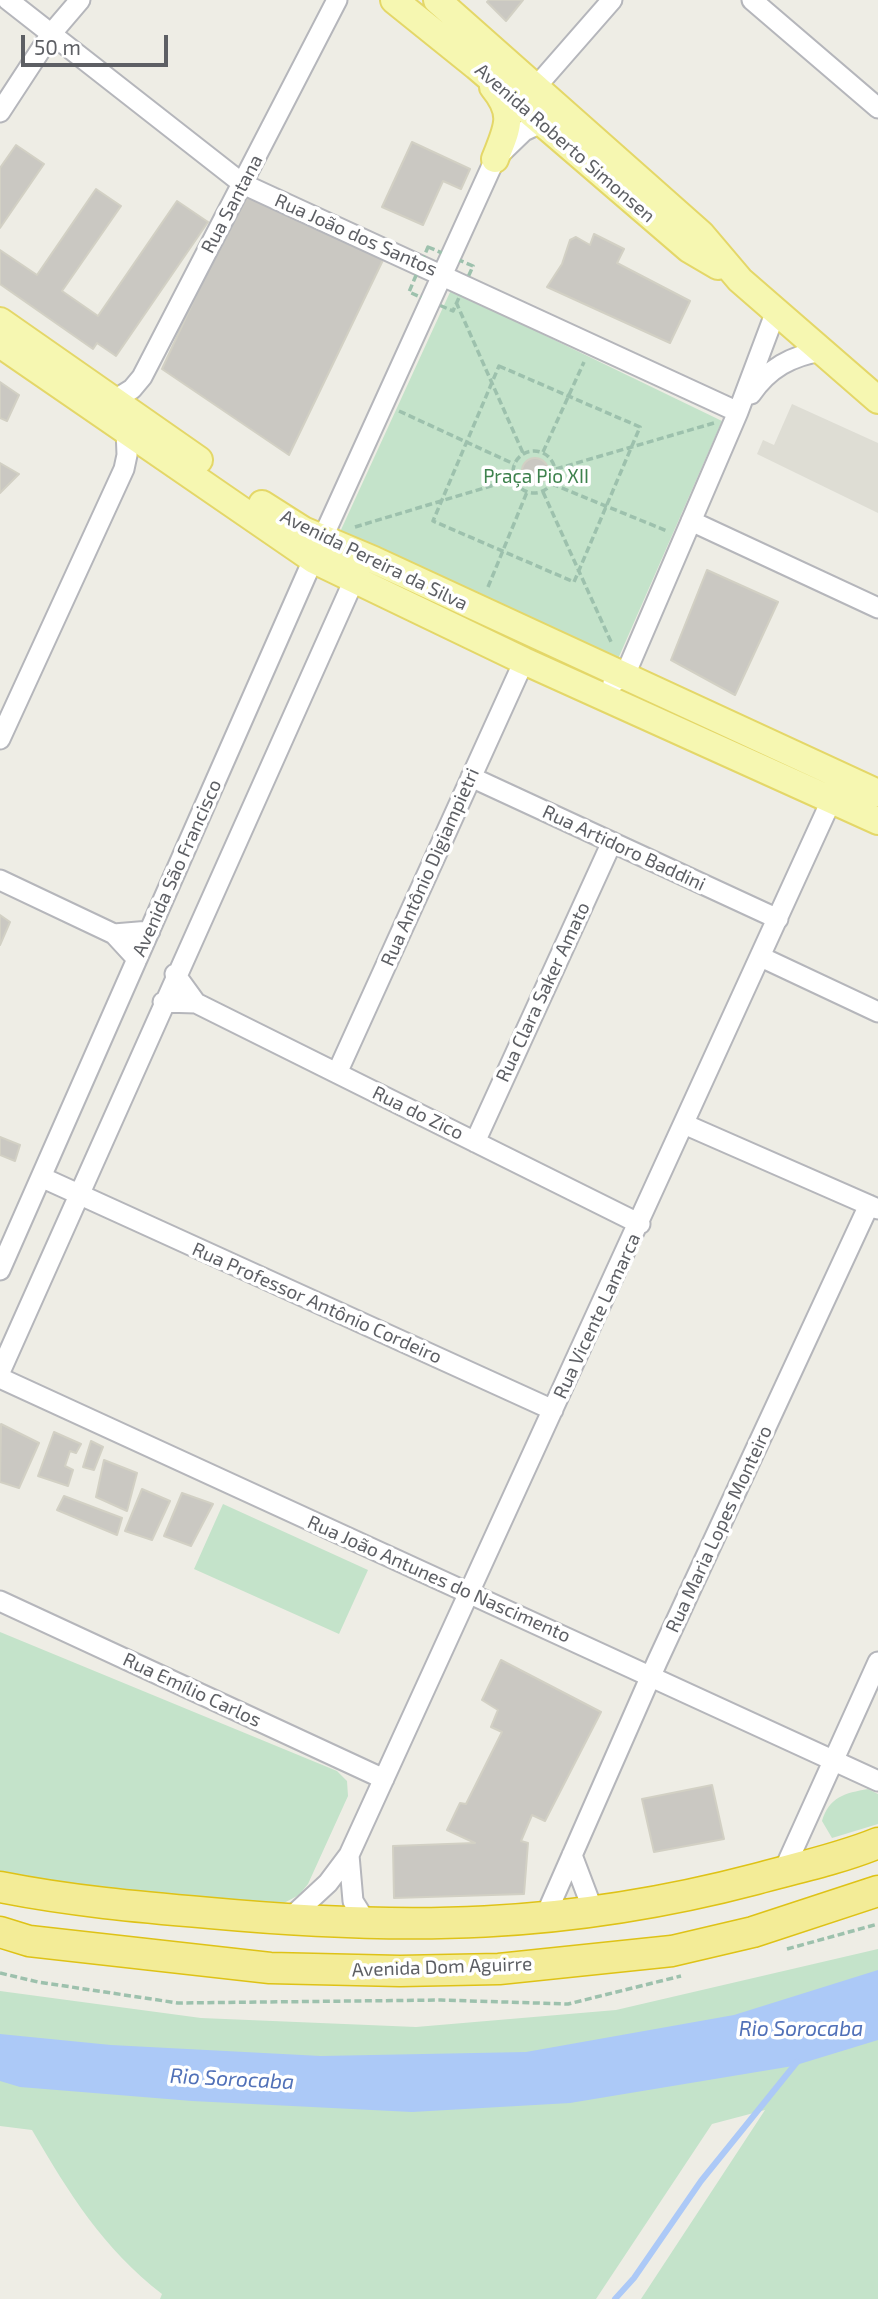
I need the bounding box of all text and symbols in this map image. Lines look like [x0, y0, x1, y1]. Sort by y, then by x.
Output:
scale bar [24, 21, 172, 65]
text: 50 m [34, 34, 81, 59]
street label: Avenida Roberto Simonsen [470, 59, 660, 227]
street label: Rua Santana [196, 151, 268, 257]
street label: Rua João dos Santos [271, 189, 441, 281]
park label: Praça Pio XII [483, 466, 589, 488]
street label: Avenida Pereira da Silva [277, 505, 471, 615]
street label: Rua Antônio Digiampietri [376, 765, 484, 969]
street label: Avenida São Francisco [128, 776, 226, 960]
street label: Rua Artidoro Baddini [539, 800, 709, 896]
street label: Rua Clara Saker Amato [491, 898, 595, 1086]
street label: Rua do Zico [369, 1081, 467, 1145]
street label: Rua Vicente Lamarca [549, 1230, 645, 1402]
street label: Rua Professor Antônio Cordeiro [189, 1238, 445, 1368]
street label: Rua Maria Lopes Monteiro [661, 1422, 777, 1636]
street label: Rua João Antunes do Nascimento [304, 1511, 574, 1647]
street label: Rua Emílio Carlos [119, 1648, 265, 1732]
street label: Avenida Dom Aguirre [351, 1952, 533, 1982]
water label: Rio Sorocaba [739, 2016, 863, 2042]
water label: Rio Sorocaba [169, 2063, 295, 2095]

